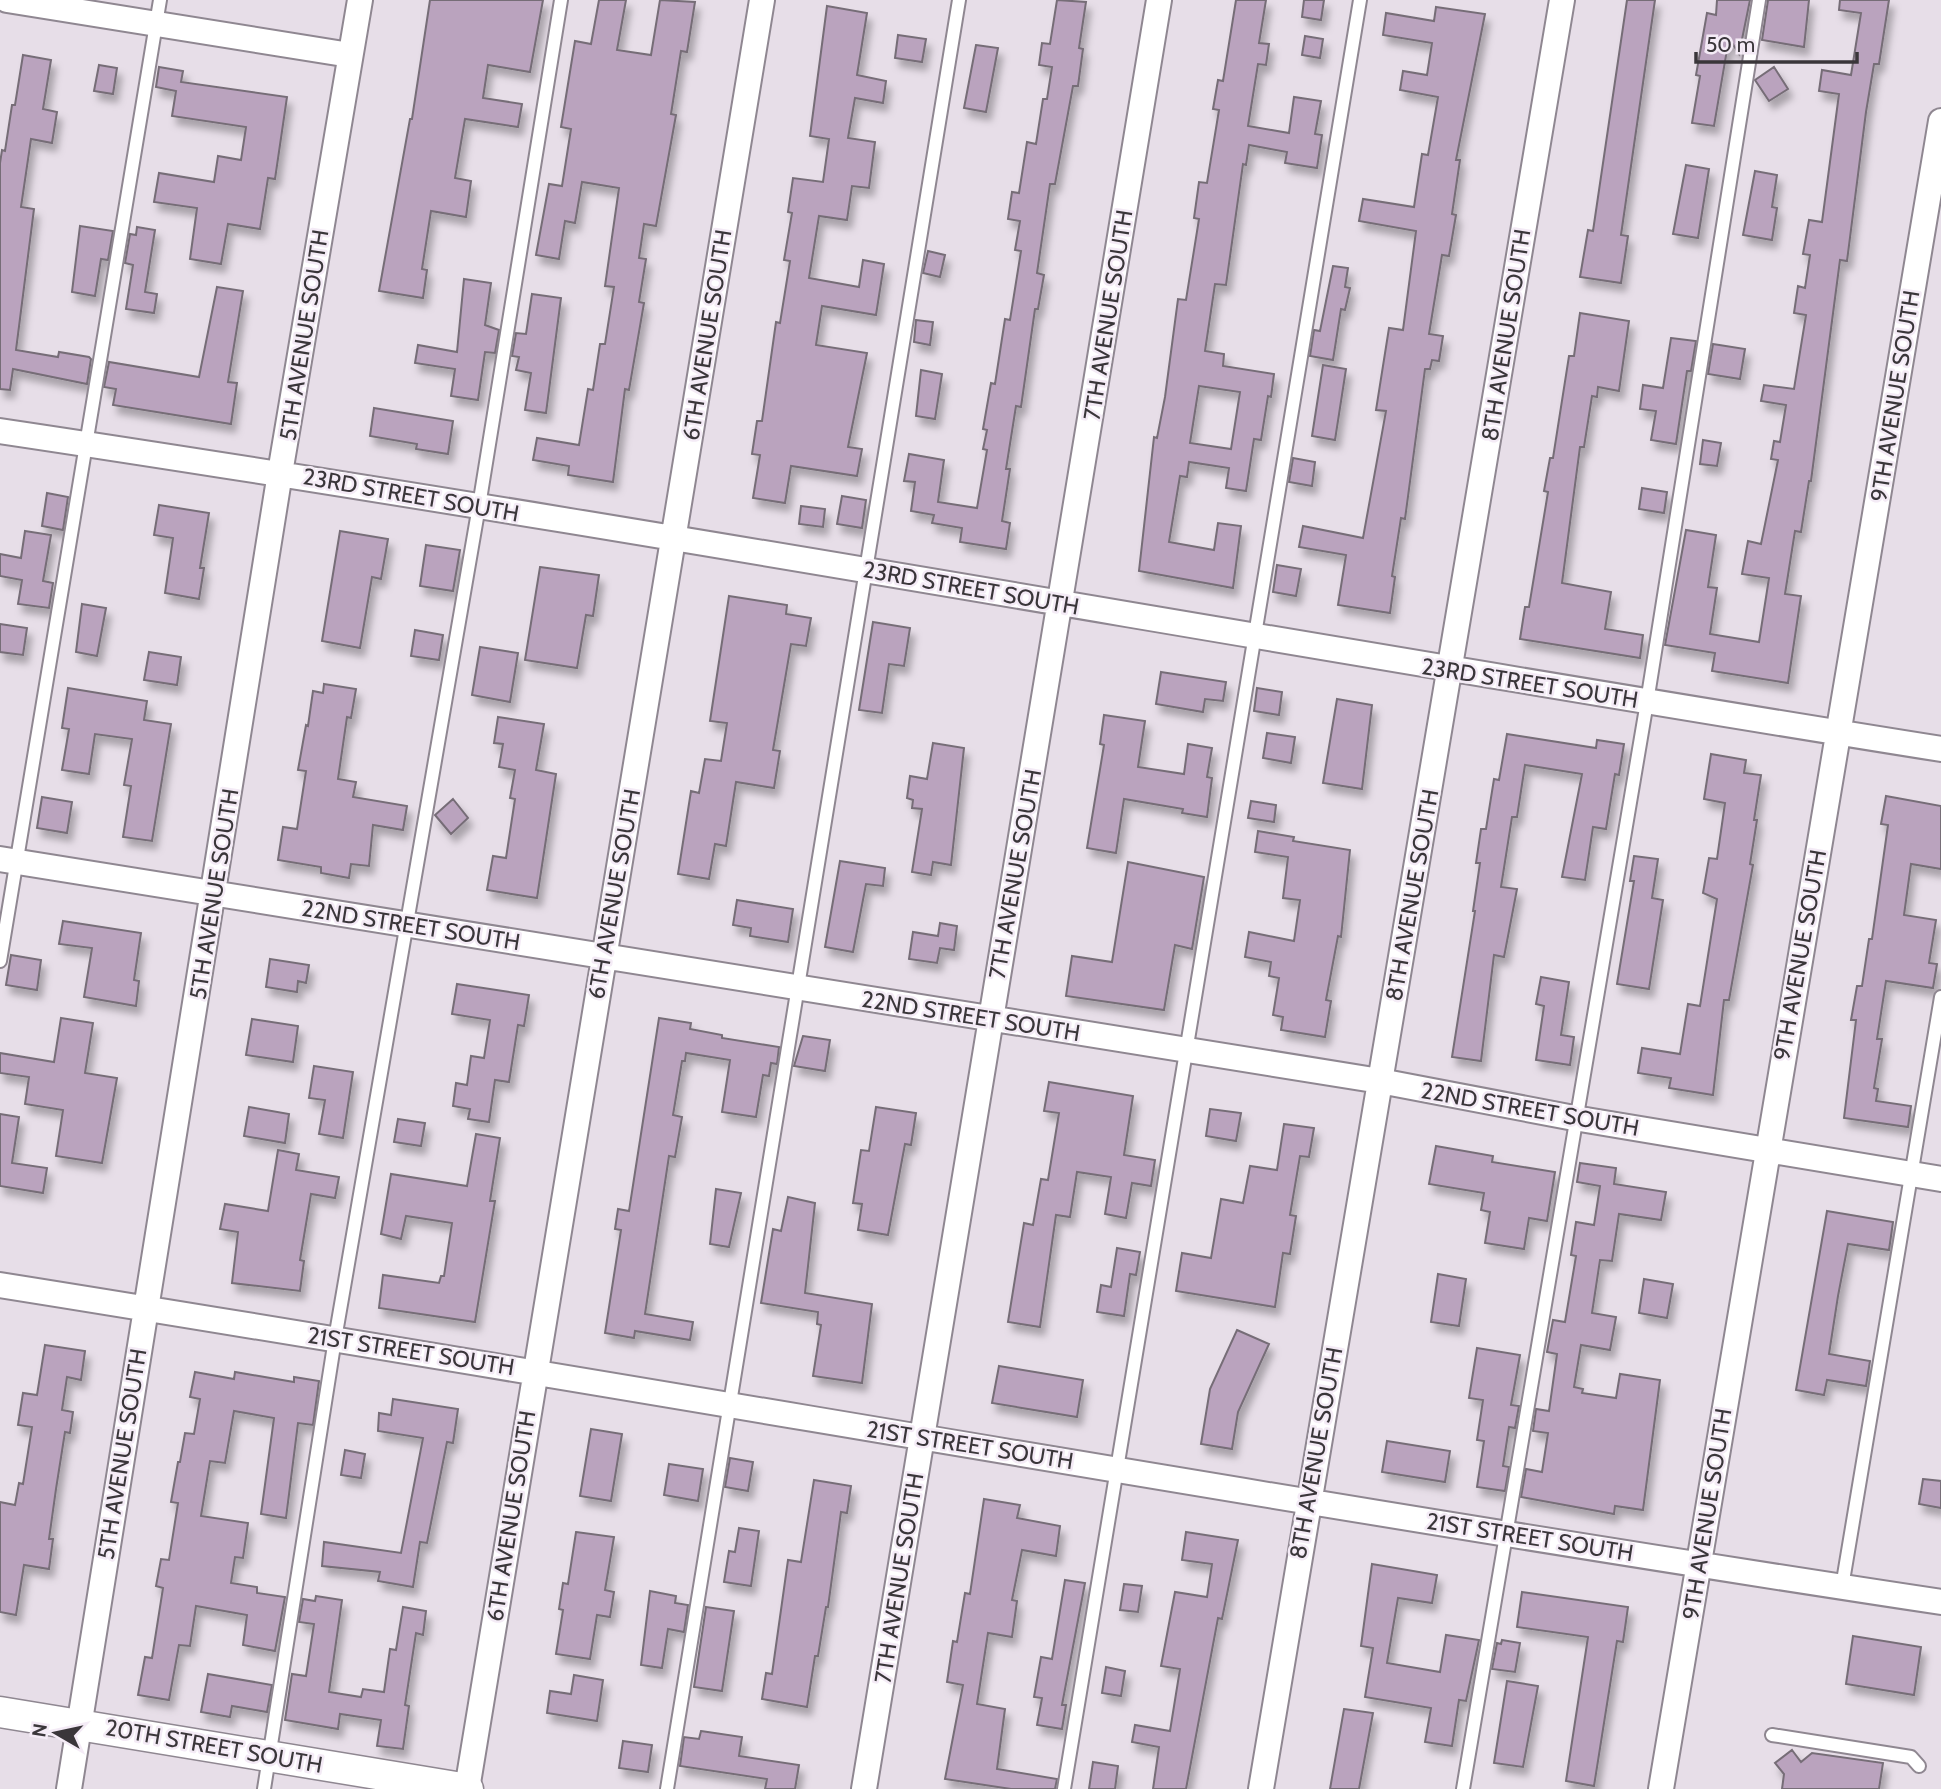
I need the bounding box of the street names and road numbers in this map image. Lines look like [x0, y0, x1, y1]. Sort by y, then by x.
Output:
street label: 7TH AVENUE SOUTH [1078, 208, 1138, 422]
street label: 8TH AVENUE SOUTH [1475, 227, 1537, 443]
street label: 5TH AVENUE SOUTH [274, 228, 334, 442]
street label: 6TH AVENUE SOUTH [677, 228, 737, 442]
street label: 9TH AVENUE SOUTH [1864, 288, 1926, 504]
street label: 23RD STREET SOUTH [301, 462, 521, 528]
street label: 23RD STREET SOUTH [861, 555, 1081, 621]
street label: 23RD STREET SOUTH [1420, 652, 1640, 714]
street label: 7TH AVENUE SOUTH [983, 767, 1047, 981]
street label: 5TH AVENUE SOUTH [184, 787, 244, 1001]
street label: 6TH AVENUE SOUTH [582, 787, 646, 1001]
street label: 8TH AVENUE SOUTH [1380, 787, 1444, 1003]
street label: 9TH AVENUE SOUTH [1768, 847, 1832, 1063]
street label: 22ND STREET SOUTH [300, 894, 522, 956]
street label: 22ND STREET SOUTH [860, 985, 1082, 1047]
street label: 22ND STREET SOUTH [1419, 1076, 1641, 1142]
street label: 21ST STREET SOUTH [306, 1321, 516, 1381]
street label: 8TH AVENUE SOUTH [1284, 1345, 1348, 1561]
street label: 5TH AVENUE SOUTH [92, 1347, 152, 1561]
street label: 9TH AVENUE SOUTH [1676, 1406, 1738, 1622]
street label: 6TH AVENUE SOUTH [481, 1409, 541, 1623]
street label: 21ST STREET SOUTH [865, 1415, 1075, 1475]
street label: 7TH AVENUE SOUTH [869, 1471, 929, 1685]
street label: 21ST STREET SOUTH [1425, 1507, 1635, 1567]
street label: 20TH STREET SOUTH [103, 1713, 325, 1779]

